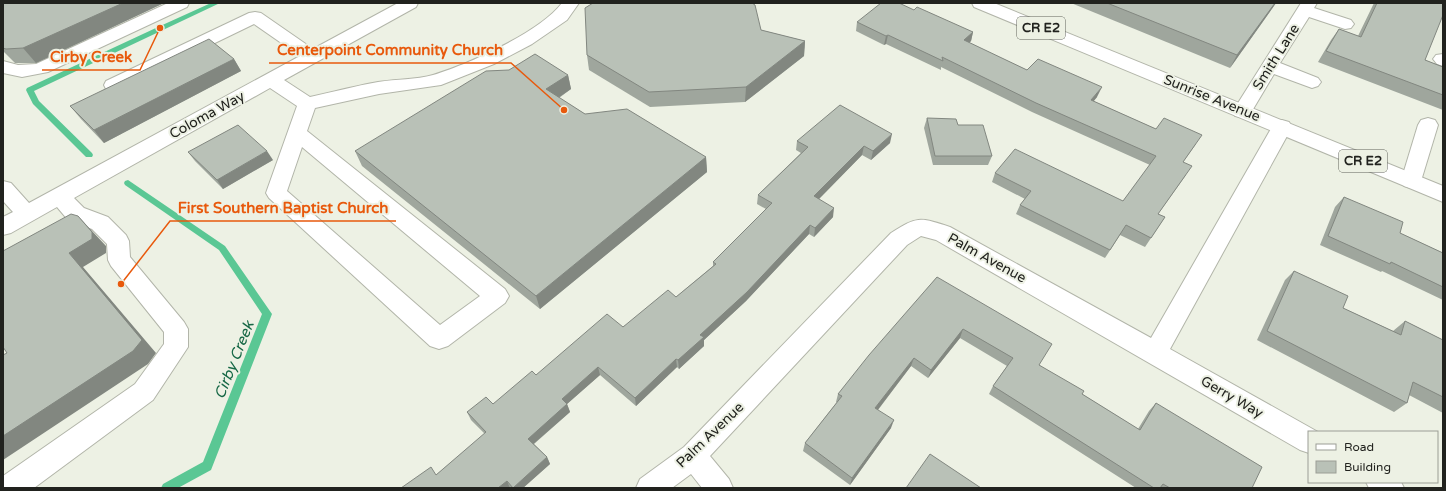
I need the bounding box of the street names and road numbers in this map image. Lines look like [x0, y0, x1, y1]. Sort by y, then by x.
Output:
road number: CR E2 [1017, 17, 1065, 39]
street label: Smith Lane [1249, 21, 1303, 93]
street label: Sunrise Avenue [1161, 71, 1263, 125]
street label: Coloma Way [166, 87, 248, 143]
road number: CR E2 [1339, 150, 1387, 172]
street label: Palm Avenue [945, 229, 1029, 287]
street label: Gerry Way [1198, 372, 1267, 422]
street label: Palm Avenue [673, 399, 747, 471]

